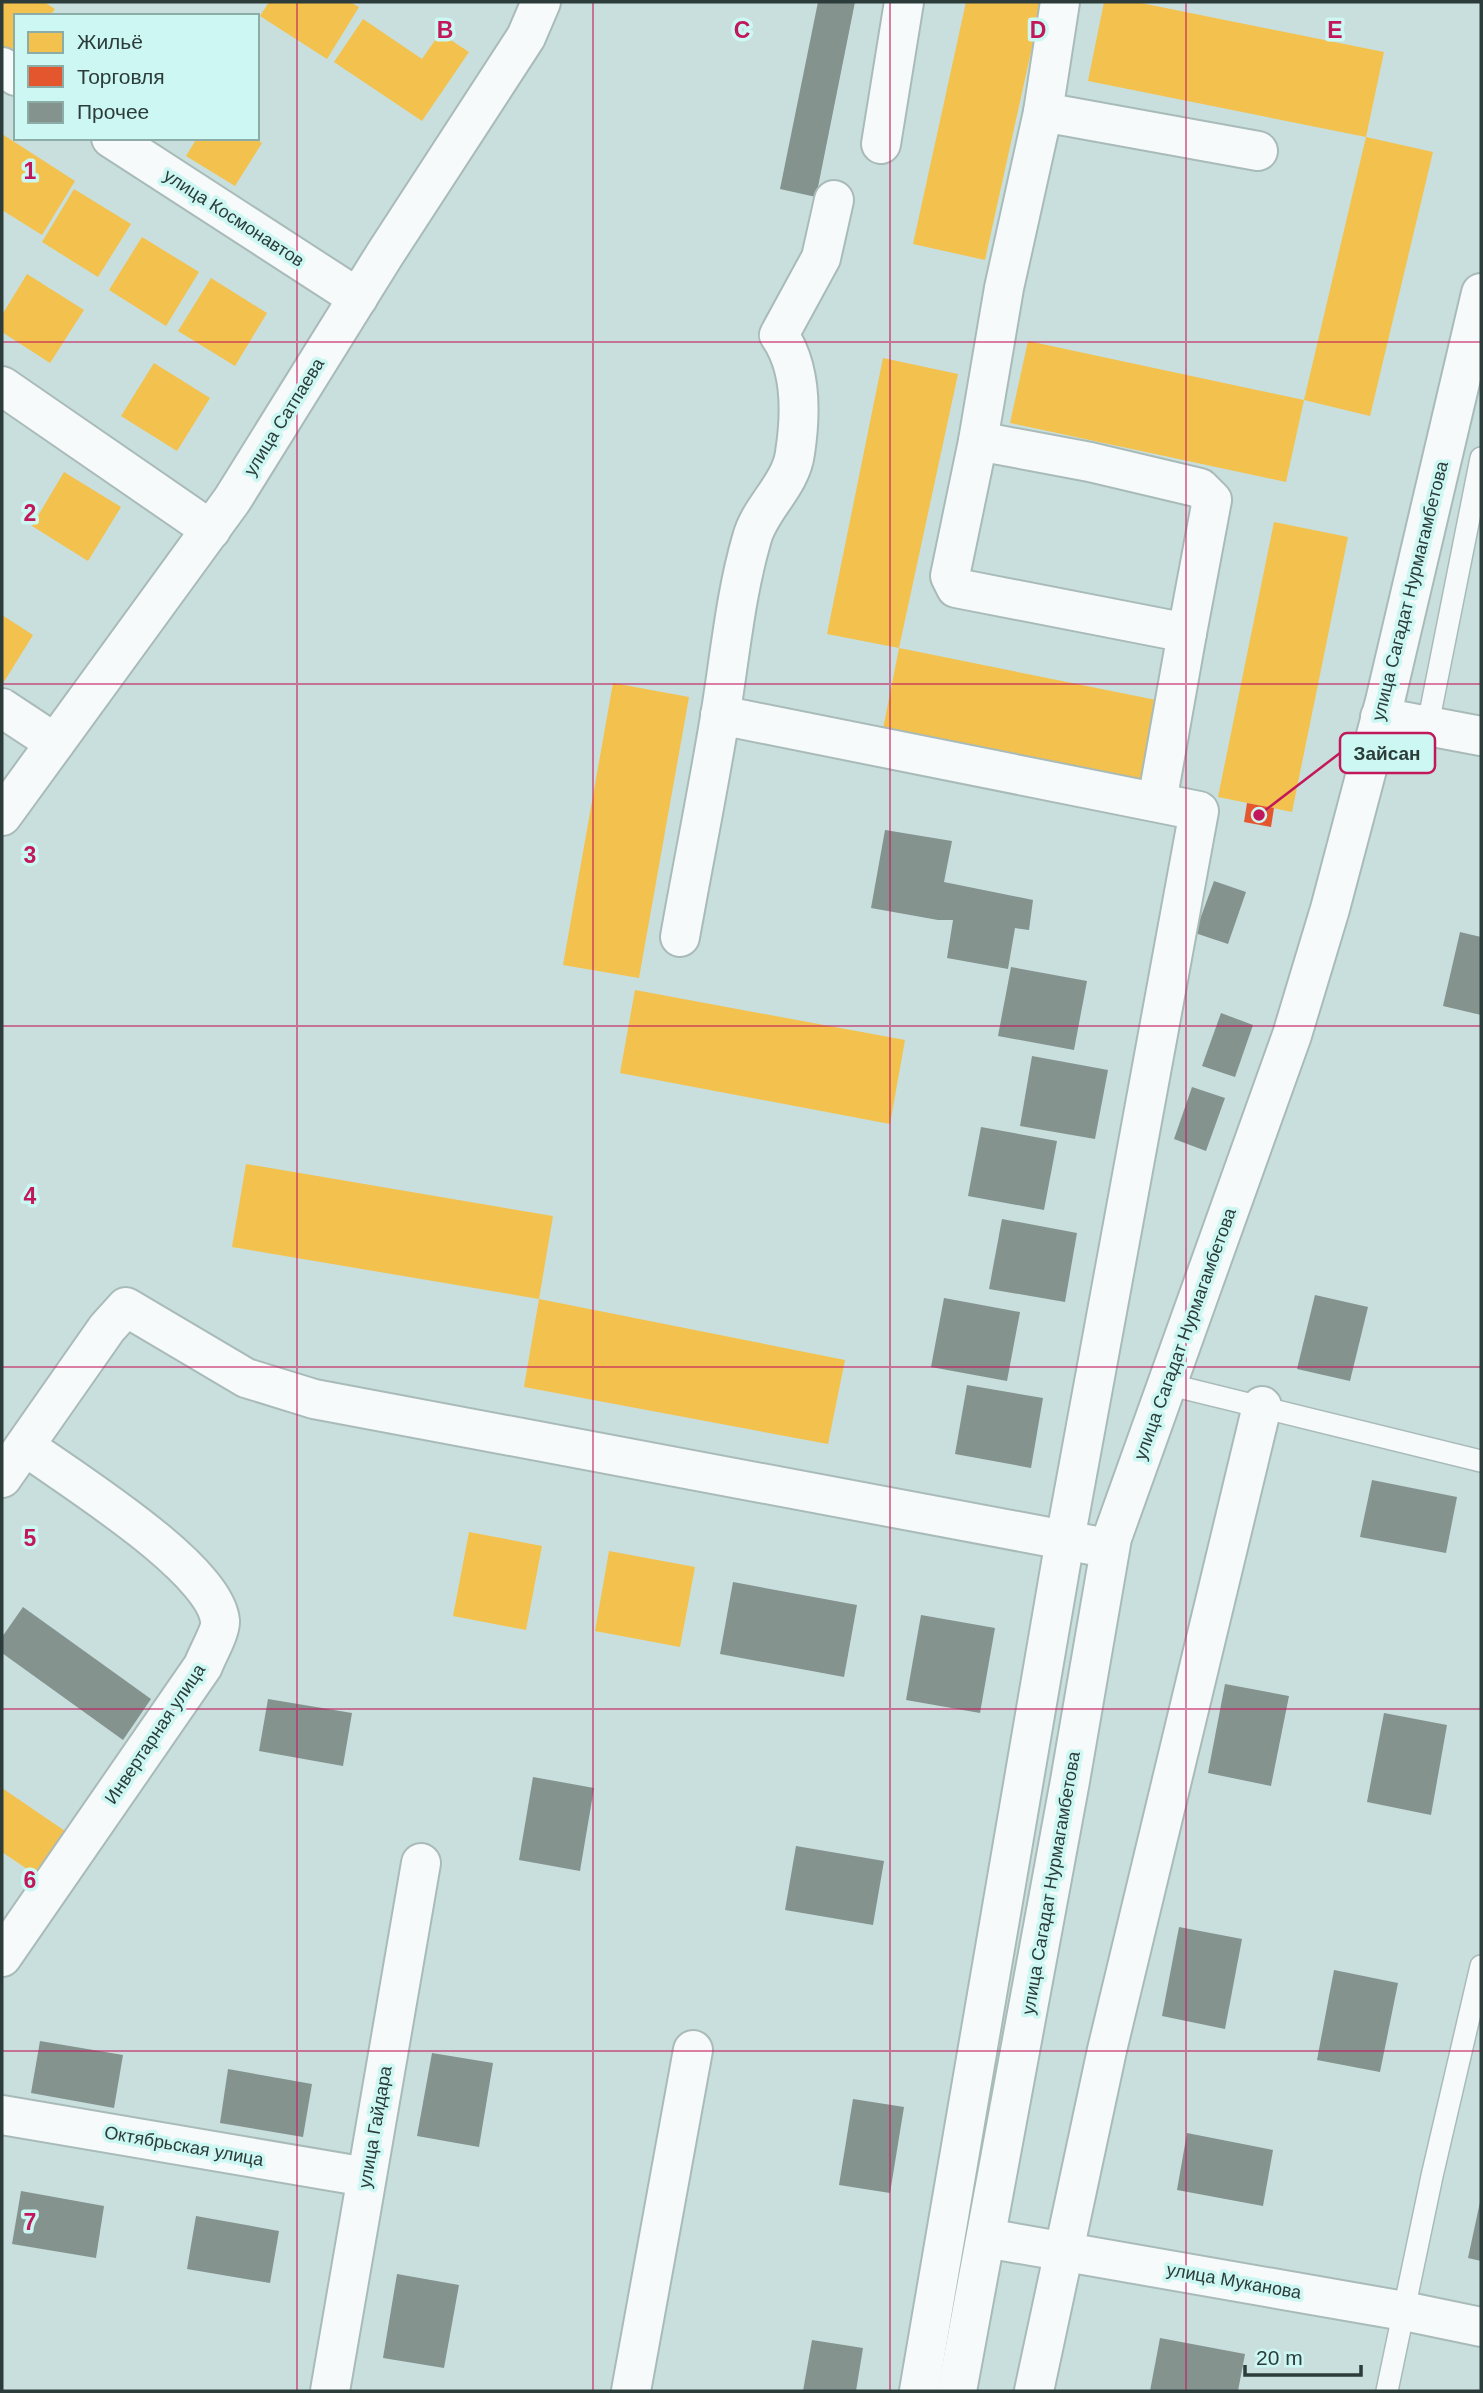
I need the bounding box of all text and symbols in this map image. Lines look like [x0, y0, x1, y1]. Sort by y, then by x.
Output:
legend [14, 14, 259, 140]
text: B [437, 17, 453, 43]
text: C [734, 17, 750, 43]
text: D [1030, 17, 1046, 43]
text: E [1327, 17, 1343, 43]
text: Жильё [77, 30, 143, 53]
text: Торговля [77, 65, 165, 88]
text: Прочее [77, 100, 149, 123]
text: 1 [24, 158, 37, 184]
street label: улица Космонавтов [160, 165, 308, 271]
street label: улица Сатпаева [240, 354, 329, 479]
street label: улица Сагадат Нурмагамбетова [1368, 458, 1452, 723]
text: 2 [24, 500, 36, 526]
callout: Зайсан [1340, 733, 1435, 773]
text: Зайсан [1354, 743, 1421, 764]
text: 3 [24, 842, 36, 868]
text: 4 [24, 1183, 37, 1209]
street label: улица Сагадат Нурмагамбетова [1130, 1204, 1240, 1463]
text: 5 [24, 1525, 37, 1551]
street label: Инвертарная улица [101, 1660, 210, 1808]
street label: улица Сагадат Нурмагамбетова [1018, 1749, 1084, 2016]
text: 6 [24, 1867, 36, 1893]
street label: улица Гайдара [354, 2063, 396, 2190]
street label: Октябрьская улица [103, 2122, 266, 2170]
text: 7 [24, 2209, 36, 2235]
street label: улица Муканова [1165, 2259, 1304, 2303]
scale bar [1245, 2334, 1360, 2378]
text: 20 m [1256, 2346, 1303, 2369]

